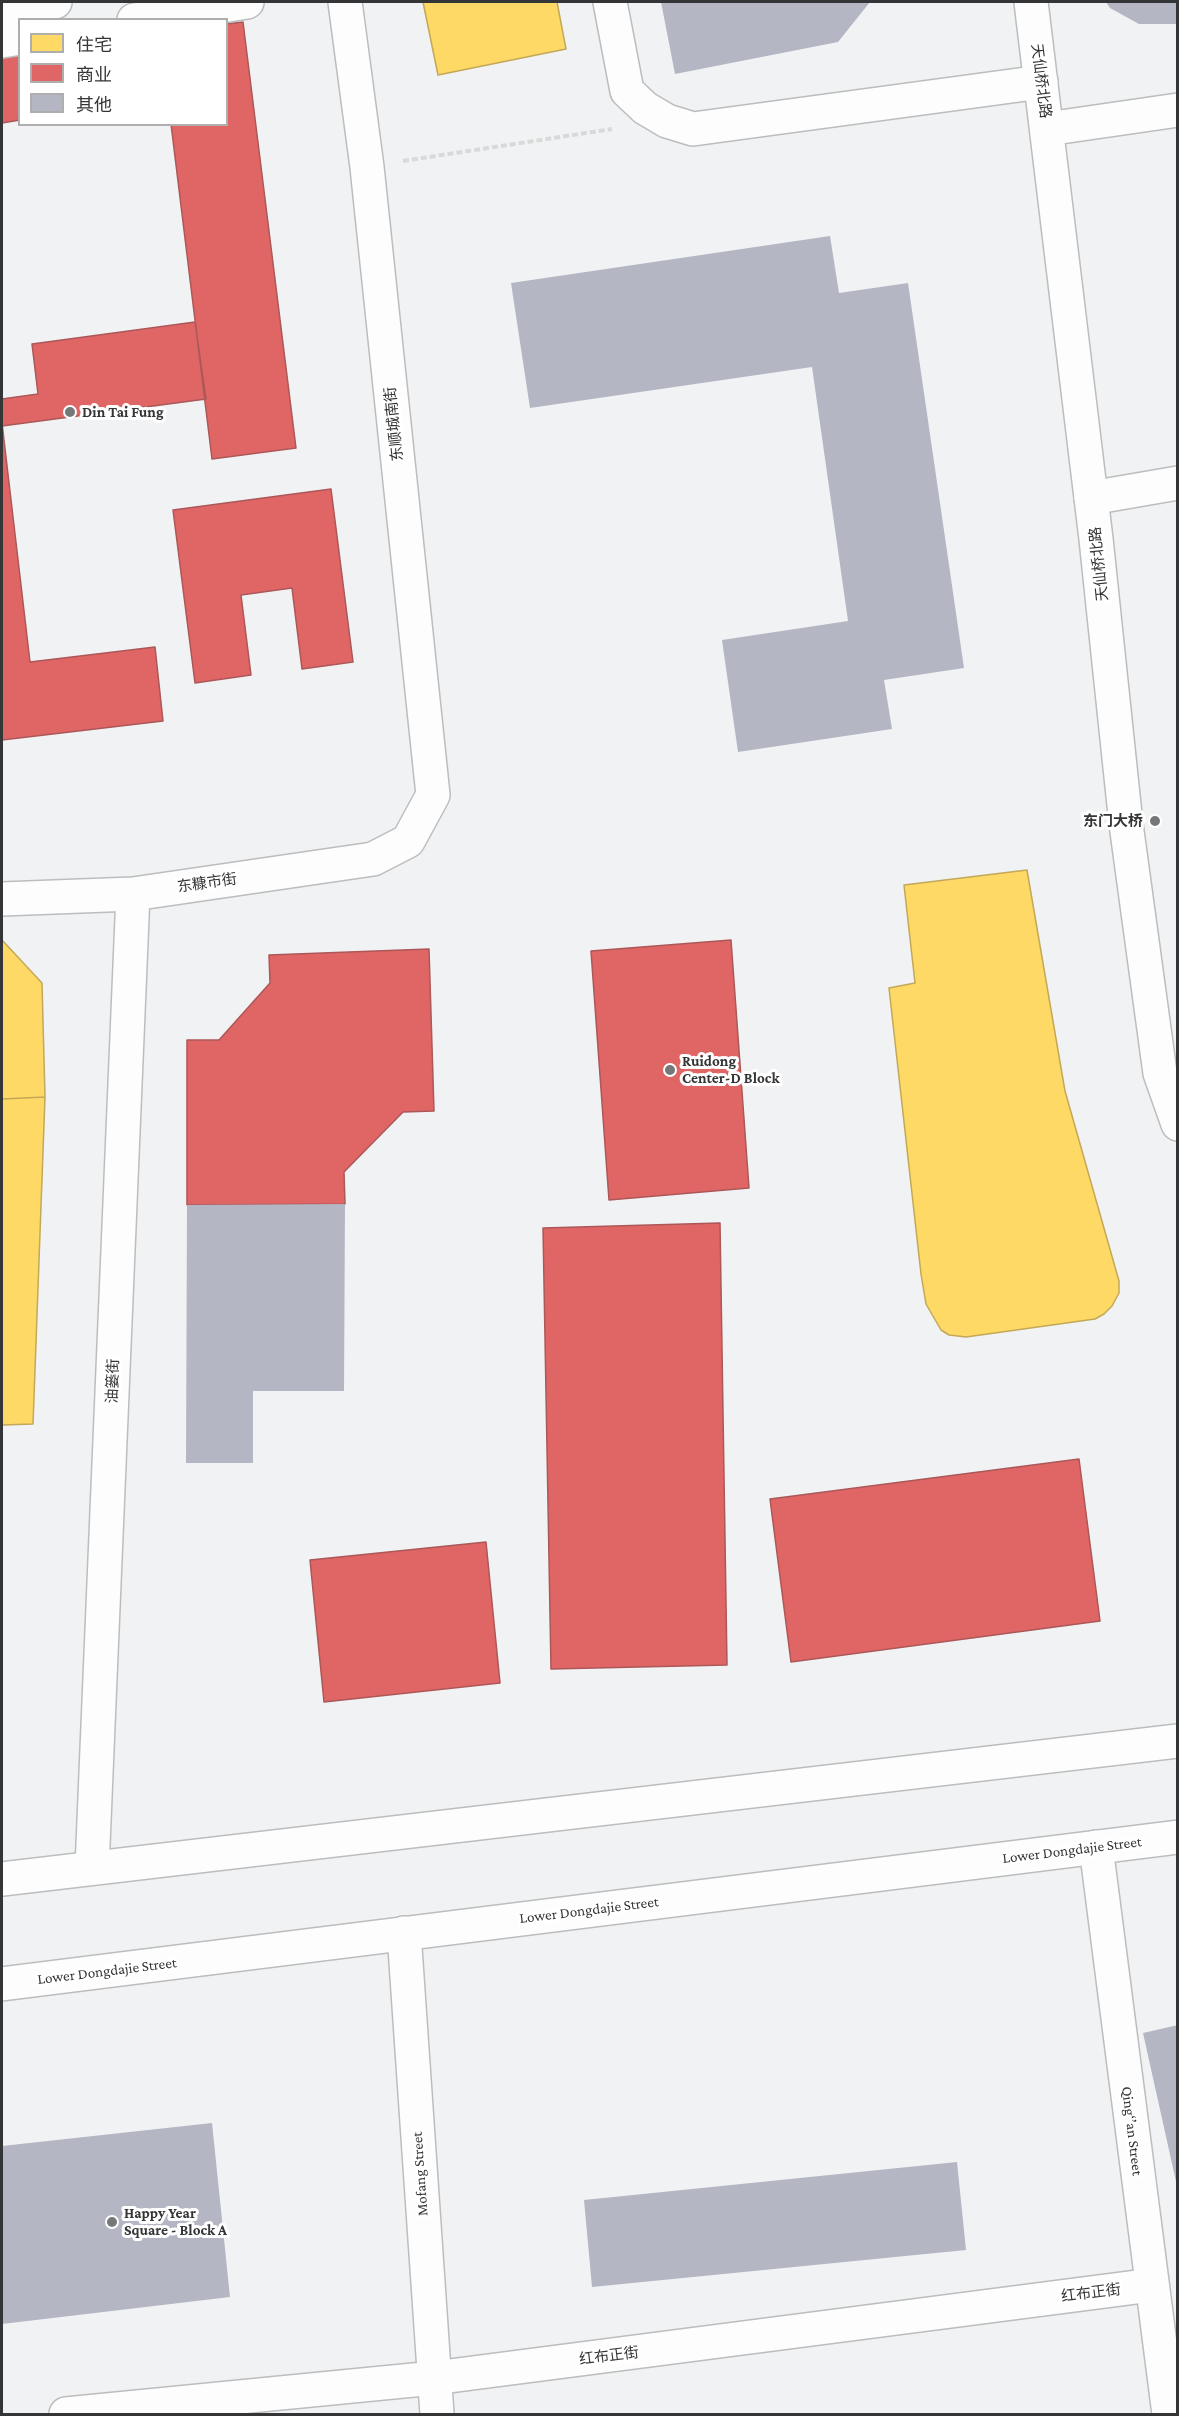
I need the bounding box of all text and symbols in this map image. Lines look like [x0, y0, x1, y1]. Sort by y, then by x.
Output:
legend [18, 18, 228, 126]
text: 住宅 [76, 35, 112, 55]
street label: 天仙桥北路 [1027, 43, 1055, 119]
text: 商业 [76, 65, 112, 85]
text: 其他 [76, 95, 112, 115]
street label: 东顺城南街 [381, 386, 407, 462]
place label: Din Tai Fung [82, 403, 163, 421]
marker: Din Tai Fung [63, 405, 77, 419]
street label: 天仙桥北路 [1086, 526, 1112, 602]
place label: 东门大桥 [1083, 812, 1143, 830]
marker: 东门大桥 [1148, 814, 1162, 828]
street label: 东糠市街 [176, 870, 238, 896]
place label: Ruidong Center-D Block [682, 1052, 780, 1087]
marker: Ruidong Center-D Block [663, 1063, 677, 1077]
street label: 油篓街 [103, 1358, 123, 1404]
street label: Lower Dongdajie Street [1001, 1833, 1143, 1867]
street label: Lower Dongdajie Street [518, 1893, 660, 1927]
street label: Lower Dongdajie Street [36, 1954, 178, 1988]
street label: Qing‘’an Street [1118, 2085, 1146, 2177]
street label: Mofang Street [408, 2131, 432, 2217]
place label: Happy Year Square - Block A [124, 2204, 227, 2239]
marker: Happy Year Square - Block A [105, 2215, 119, 2229]
street label: 红布正街 [1060, 2280, 1122, 2306]
street label: 红布正街 [578, 2343, 640, 2369]

